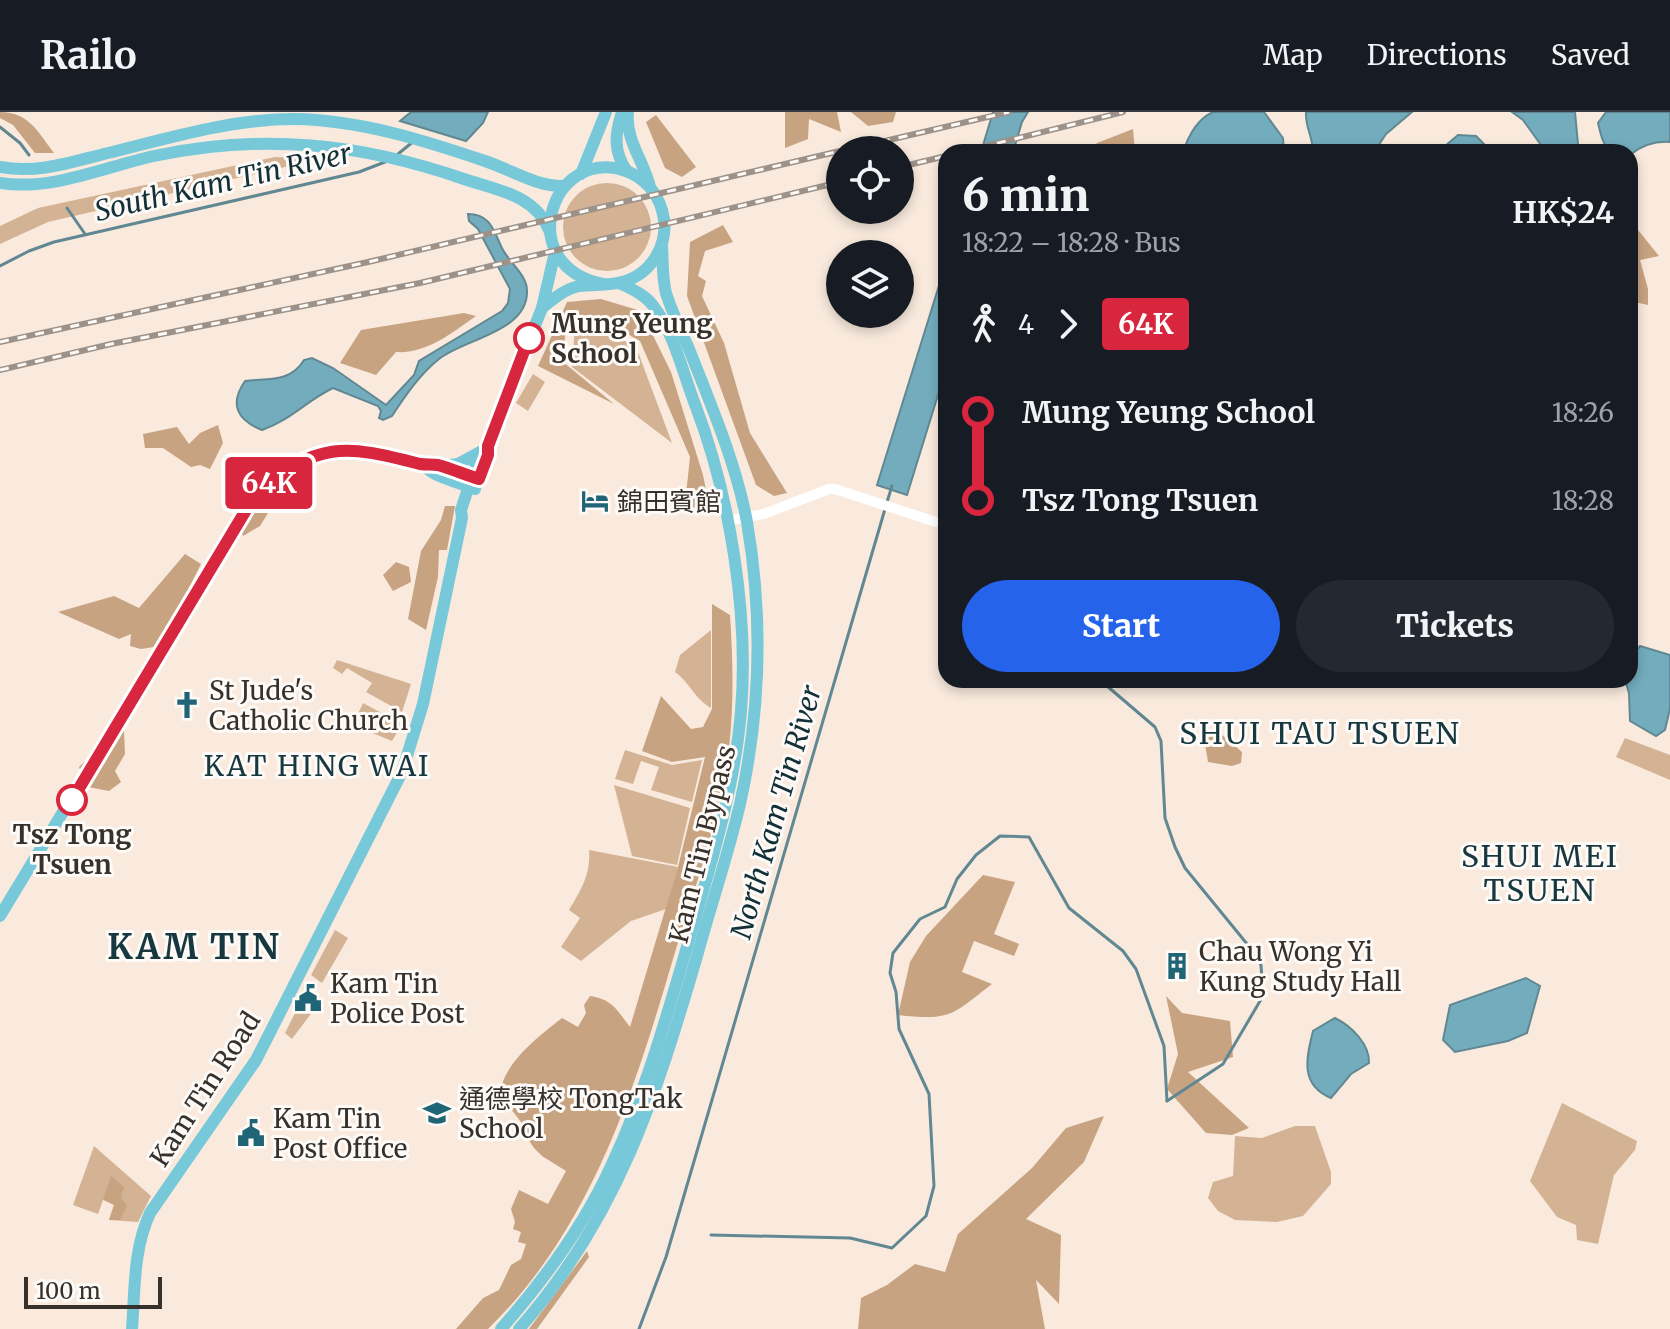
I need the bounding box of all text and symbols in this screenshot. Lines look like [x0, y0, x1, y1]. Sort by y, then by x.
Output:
text: Railo [40, 32, 137, 79]
text: Map [1263, 37, 1323, 73]
text: Directions [1367, 37, 1507, 73]
text: Saved [1551, 37, 1630, 73]
water label: South Kam Tin River [91, 135, 355, 229]
map controls [826, 136, 914, 328]
button: locate [826, 136, 914, 224]
text: 6 min [962, 168, 1089, 223]
text: HK$24 [1512, 193, 1614, 231]
text: 18:22 – 18:28 · Bus [962, 226, 1181, 259]
button: layers [826, 240, 914, 328]
icon: walk [962, 302, 1006, 346]
icon: forward [1046, 302, 1090, 346]
text: 64K [1118, 306, 1173, 342]
place label: Mung Yeung School [551, 307, 712, 370]
text: 4 [1018, 308, 1034, 341]
marker: Mung Yeung School [514, 323, 544, 353]
text: Mung Yeung School [1022, 393, 1315, 431]
text: 18:26 [1552, 396, 1614, 429]
line badge: 64K [223, 457, 315, 509]
text: 64K [241, 465, 297, 501]
text: Tsz Tong Tsuen [1022, 481, 1258, 519]
text: 18:28 [1552, 484, 1614, 517]
place label: 錦田賓館 [617, 485, 721, 518]
hotel icon: 錦田賓館 [580, 486, 610, 516]
button: Start [962, 580, 1280, 672]
button: Tickets [1296, 580, 1614, 672]
place label: St Jude's Catholic Church [209, 674, 408, 737]
water label: North Kam Tin River [723, 681, 830, 943]
church icon: St Jude's Catholic Church [172, 690, 202, 720]
district label: SHUI TAU TSUEN [1179, 714, 1461, 752]
street label: Kam Tin Bypass [661, 742, 743, 946]
district label: KAT HING WAI [204, 748, 430, 784]
marker: Tsz Tong Tsuen [57, 785, 87, 815]
place label: Tsz Tong Tsuen [13, 818, 131, 881]
district label: SHUI MEI TSUEN [1461, 837, 1619, 909]
district label: KAM TIN [107, 926, 281, 968]
place label: Chau Wong Yi Kung Study Hall [1199, 935, 1401, 998]
building icon: Chau Wong Yi Kung Study Hall [1162, 951, 1192, 981]
place label: Kam Tin Police Post [330, 967, 465, 1030]
public building icon: Kam Tin Police Post [293, 983, 323, 1013]
street label: Kam Tin Road [143, 1005, 267, 1172]
place label: 通德學校 TongTak School [459, 1082, 683, 1145]
school or university icon: 通德學校 TongTak School [422, 1098, 452, 1128]
place label: Kam Tin Post Office [273, 1102, 407, 1165]
public building icon: Kam Tin Post Office [236, 1118, 266, 1148]
scale bar [24, 1273, 162, 1309]
text: 100 m [36, 1277, 101, 1305]

